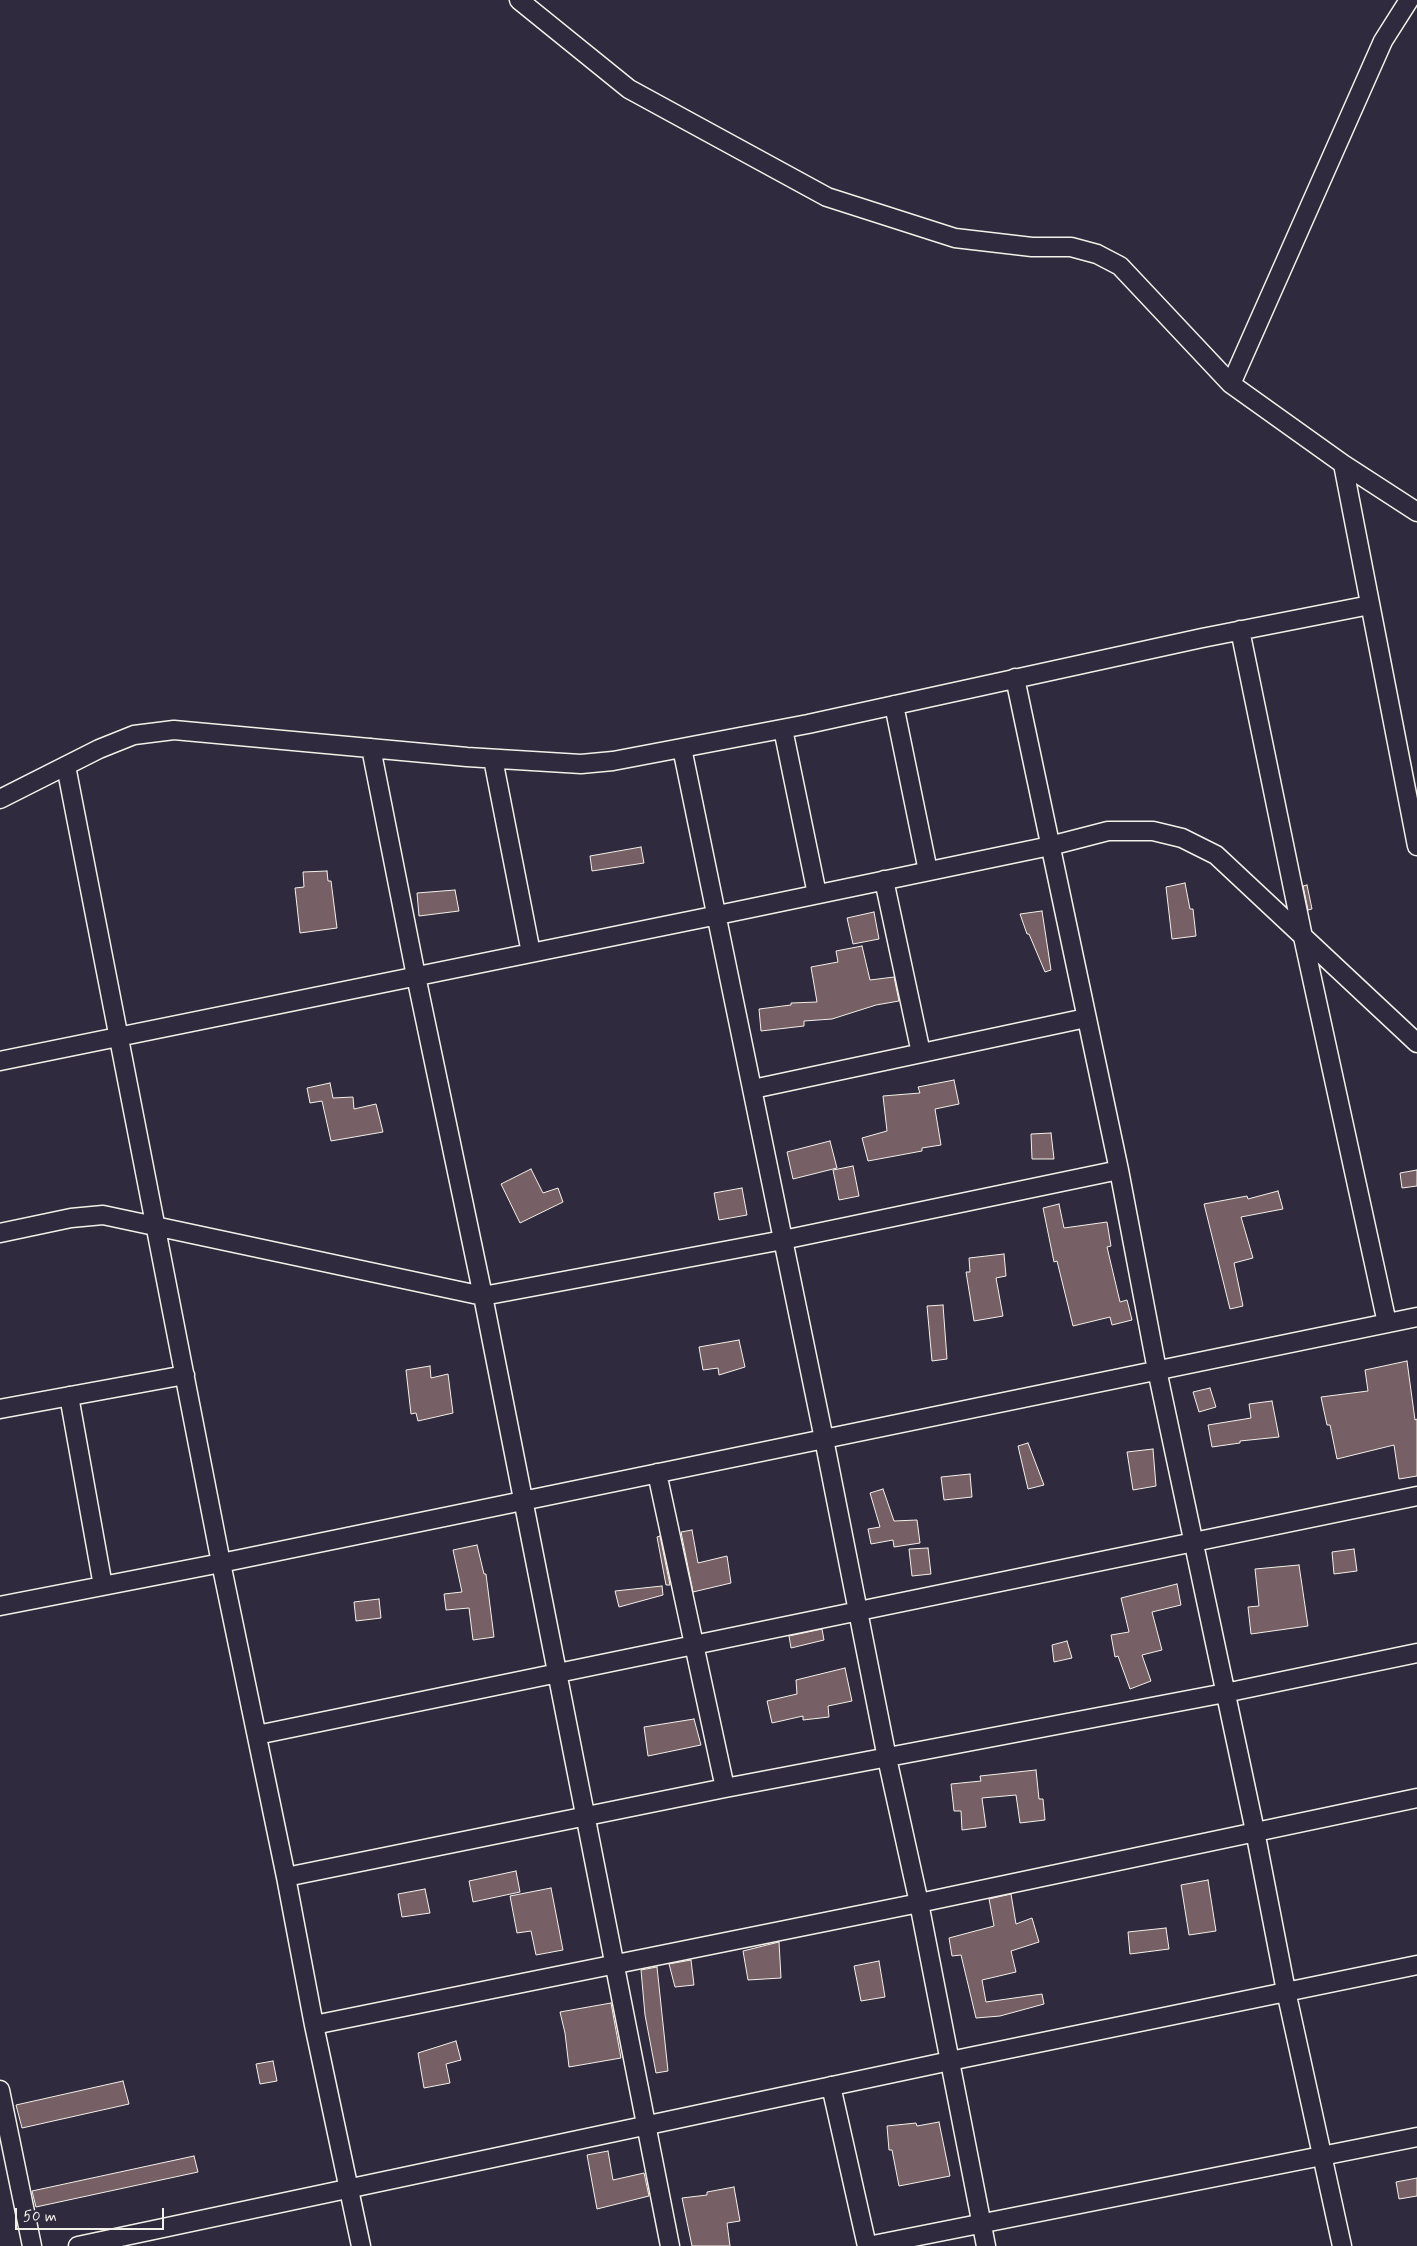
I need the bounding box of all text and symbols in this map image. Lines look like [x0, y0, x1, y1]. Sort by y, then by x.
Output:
scale bar [18, 2198, 166, 2230]
text: 50 m [23, 2207, 57, 2227]

